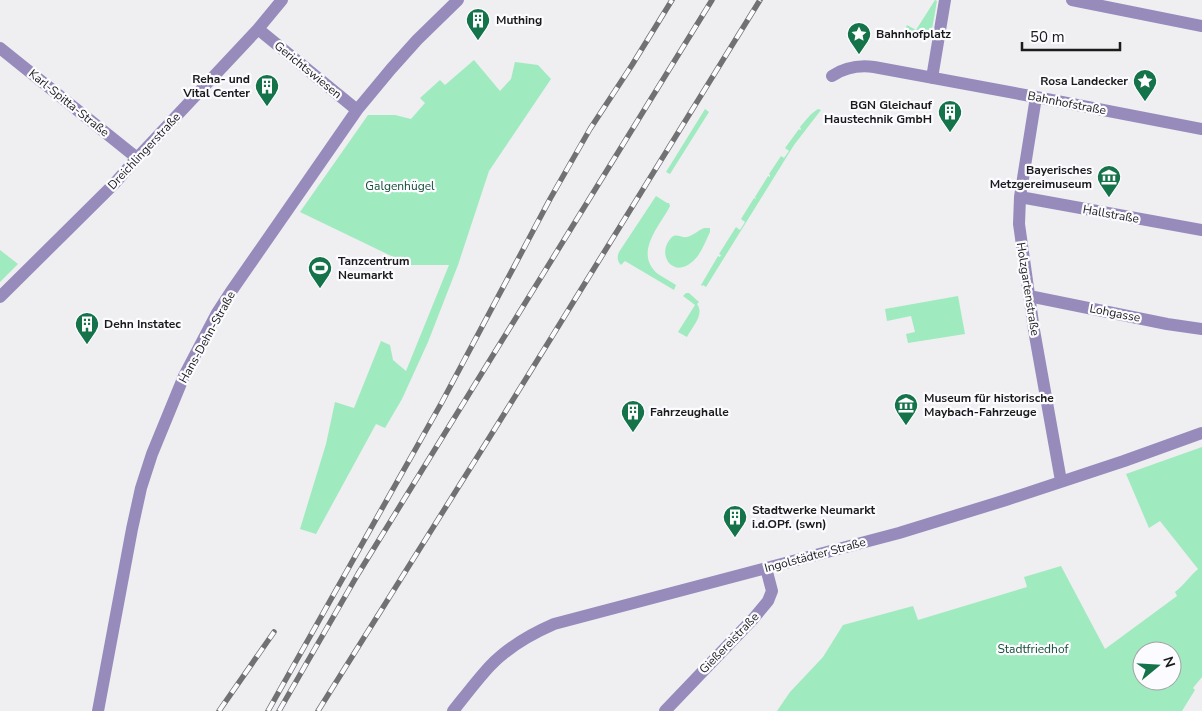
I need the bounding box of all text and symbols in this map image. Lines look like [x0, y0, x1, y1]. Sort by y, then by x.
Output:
building icon: Muthing [465, 7, 491, 41]
place label: Muthing [496, 12, 542, 28]
scale bar [1022, 20, 1120, 52]
place icon: Bahnhofplatz [846, 21, 872, 55]
place label: Bahnhofplatz [876, 26, 951, 42]
text: 50 m [1030, 27, 1065, 47]
street label: Gerichtswiesen [271, 38, 345, 102]
street label: Karl-Spitta-Straße [25, 66, 113, 140]
place icon: Rosa Landecker [1132, 68, 1158, 102]
place label: Reha- und Vital Center [182, 71, 250, 101]
building icon: Reha- und Vital Center [254, 73, 280, 107]
place label: Rosa Landecker [1040, 73, 1128, 89]
street label: Bahnhofstraße [1026, 88, 1108, 118]
place label: BGN Gleichauf Haustechnik GmbH [824, 97, 933, 127]
building icon: BGN Gleichauf Haustechnik GmbH [937, 99, 963, 133]
street label: Dreichlingerstraße [104, 109, 184, 193]
place label: Bayerisches Metzgereimuseum [990, 162, 1092, 192]
museum icon: Bayerisches Metzgereimuseum [1096, 164, 1122, 198]
park label: Galgenhügel [365, 178, 435, 194]
street label: Hallstraße [1082, 201, 1140, 227]
street label: Holzgartenstraße [1013, 241, 1043, 337]
place label: Tanzcentrum Neumarkt [338, 253, 410, 283]
sports icon: Tanzcentrum Neumarkt [307, 255, 333, 289]
street label: Hans-Dehn-Straße [175, 288, 239, 386]
street label: Lohgasse [1088, 300, 1142, 326]
building icon: Dehn Instatec [74, 311, 100, 345]
place label: Dehn Instatec [104, 316, 181, 332]
place label: Museum für historische Maybach-Fahrzeuge [924, 390, 1054, 420]
museum icon: Museum für historische Maybach-Fahrzeuge [893, 392, 919, 426]
building icon: Fahrzeughalle [620, 399, 646, 433]
place label: Fahrzeughalle [650, 404, 729, 420]
place label: Stadtwerke Neumarkt i.d.OPf. (swn) [752, 502, 875, 532]
building icon: Stadtwerke Neumarkt i.d.OPf. (swn) [722, 504, 748, 538]
street label: Ingolstädter Straße [763, 534, 867, 576]
street label: Gießereistraße [696, 609, 762, 677]
park label: Stadtfriedhof [997, 641, 1070, 657]
north arrow [1132, 641, 1182, 691]
text: N [1158, 654, 1180, 670]

